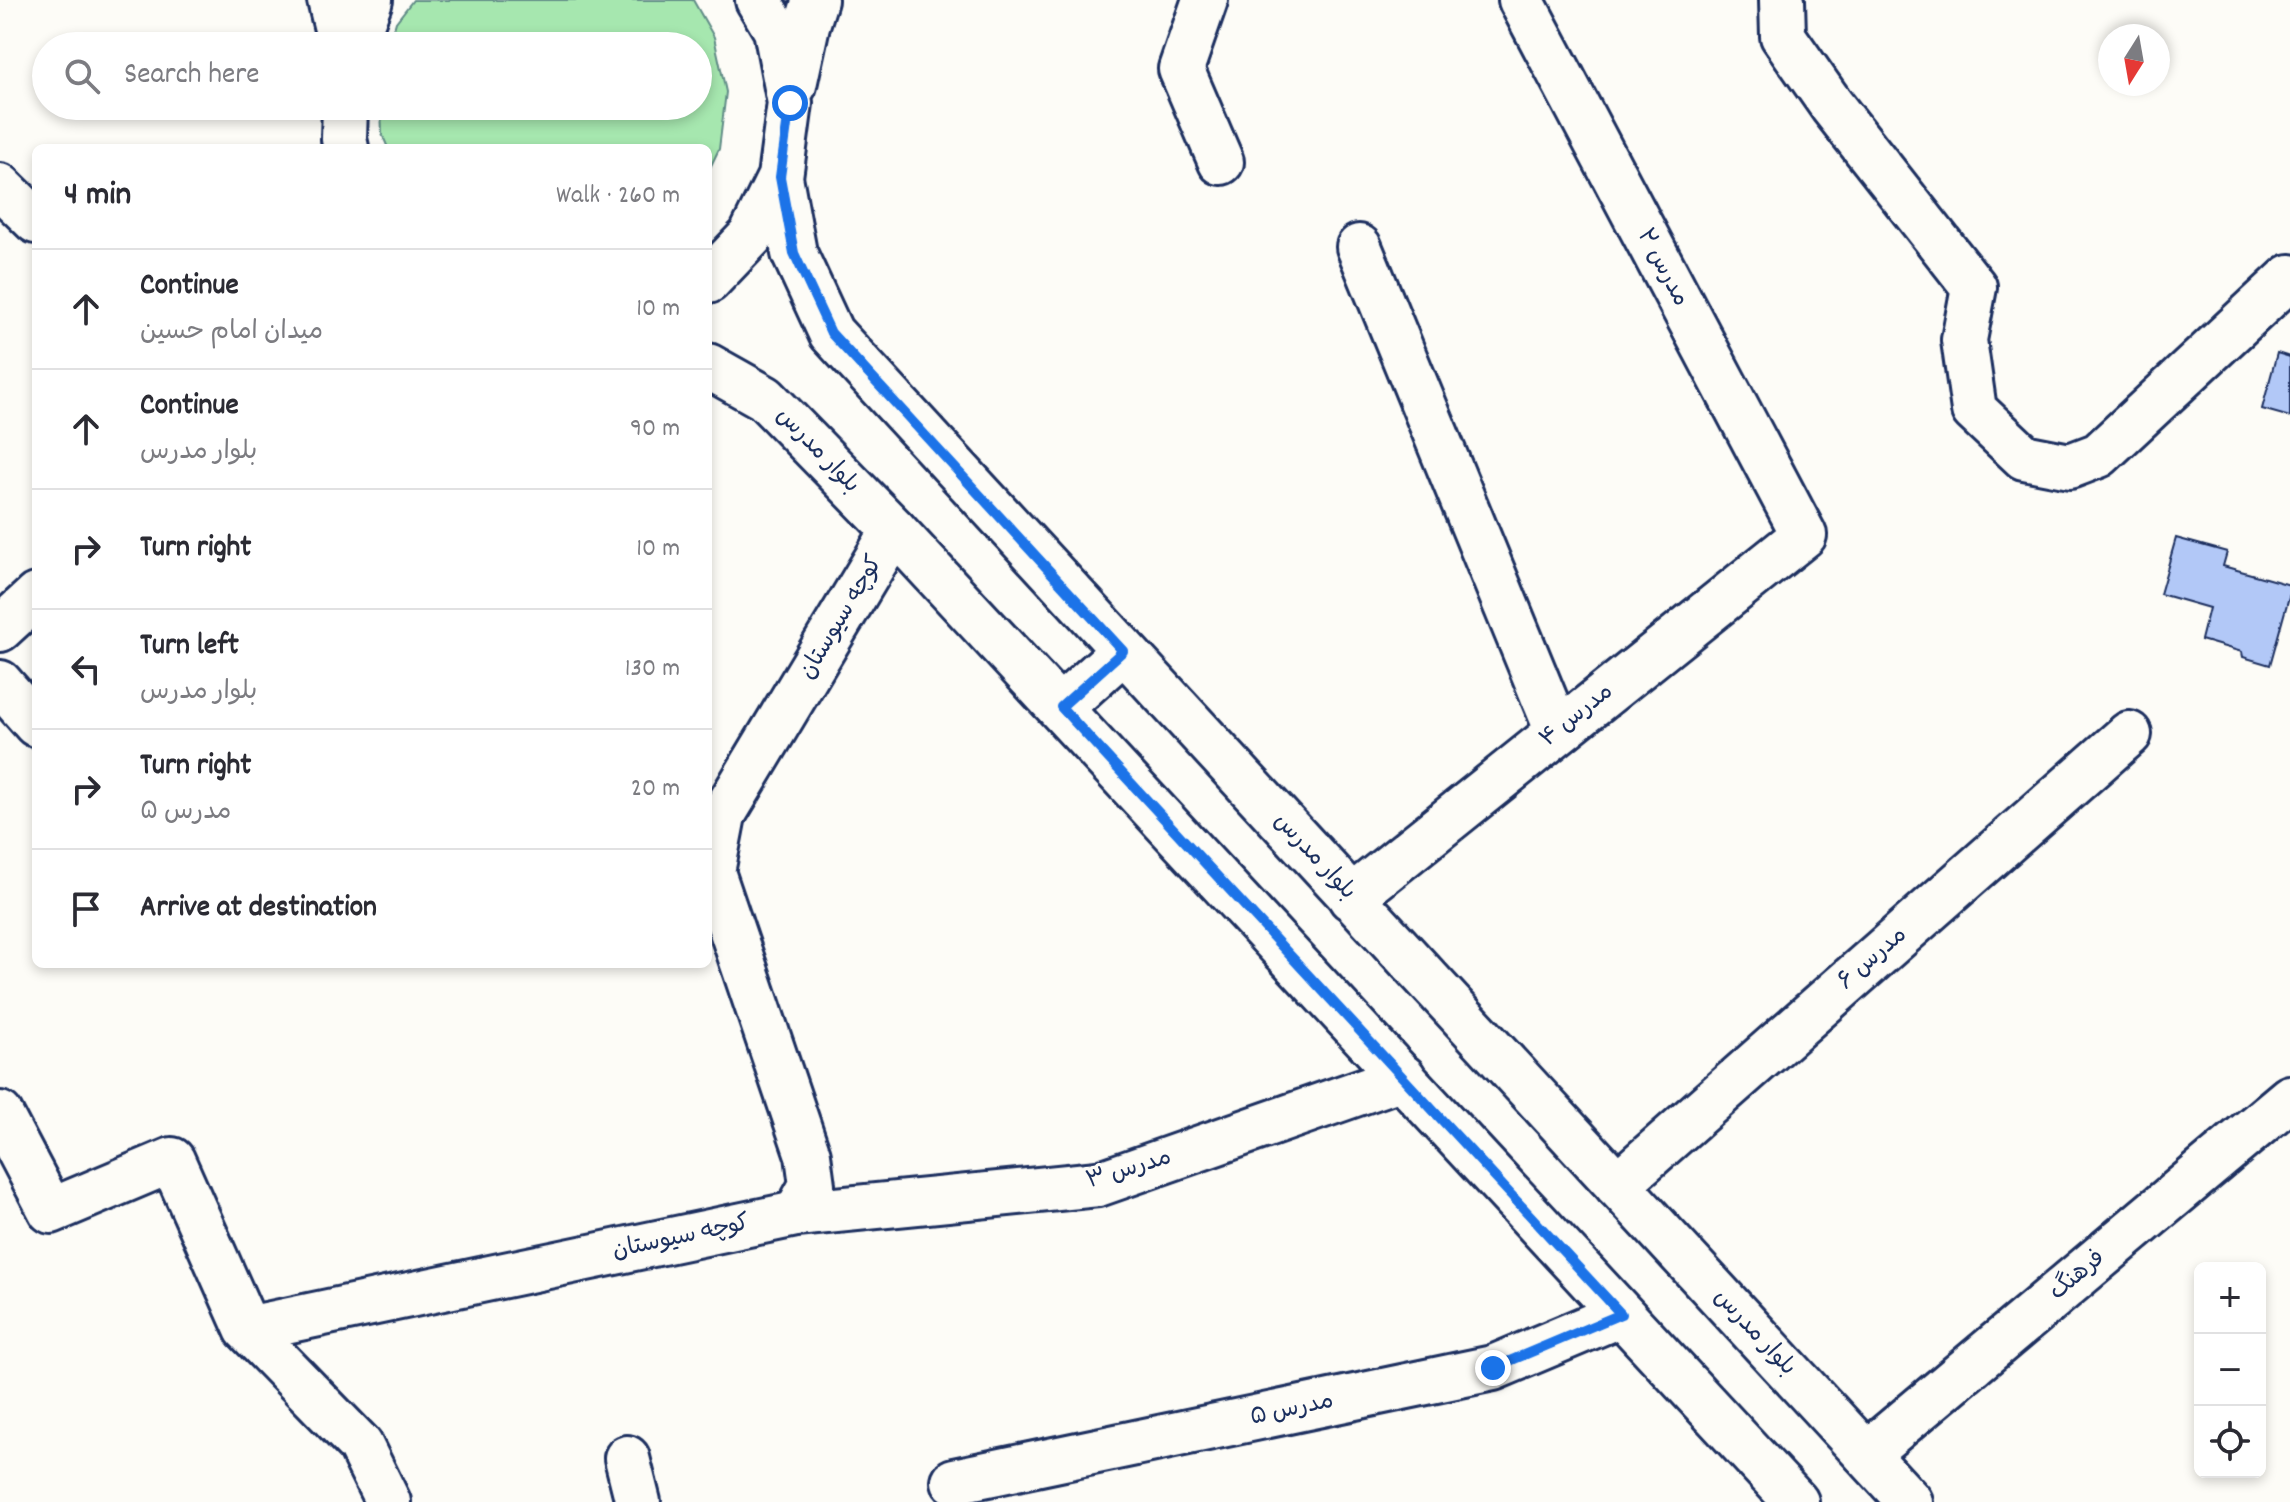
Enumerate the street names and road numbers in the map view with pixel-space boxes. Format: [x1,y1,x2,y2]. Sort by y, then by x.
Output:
street label: مدرس ۲ [1627,223,1697,313]
street label: بلوار مدرس [767,400,867,502]
street label: کوچه سیوستان [792,550,892,686]
street label: مدرس ۴ [1533,676,1621,756]
street label: بلوار مدرس [1265,806,1363,908]
street label: مدرس ۶ [1831,919,1915,999]
street label: مدرس ۳ [1082,1141,1176,1199]
street label: کوچه سیوستان [609,1207,753,1269]
street label: فرهنگ [2043,1242,2113,1310]
street label: بلوار مدرس [1705,1282,1803,1384]
street label: مدرس ۵ [1247,1385,1337,1435]

